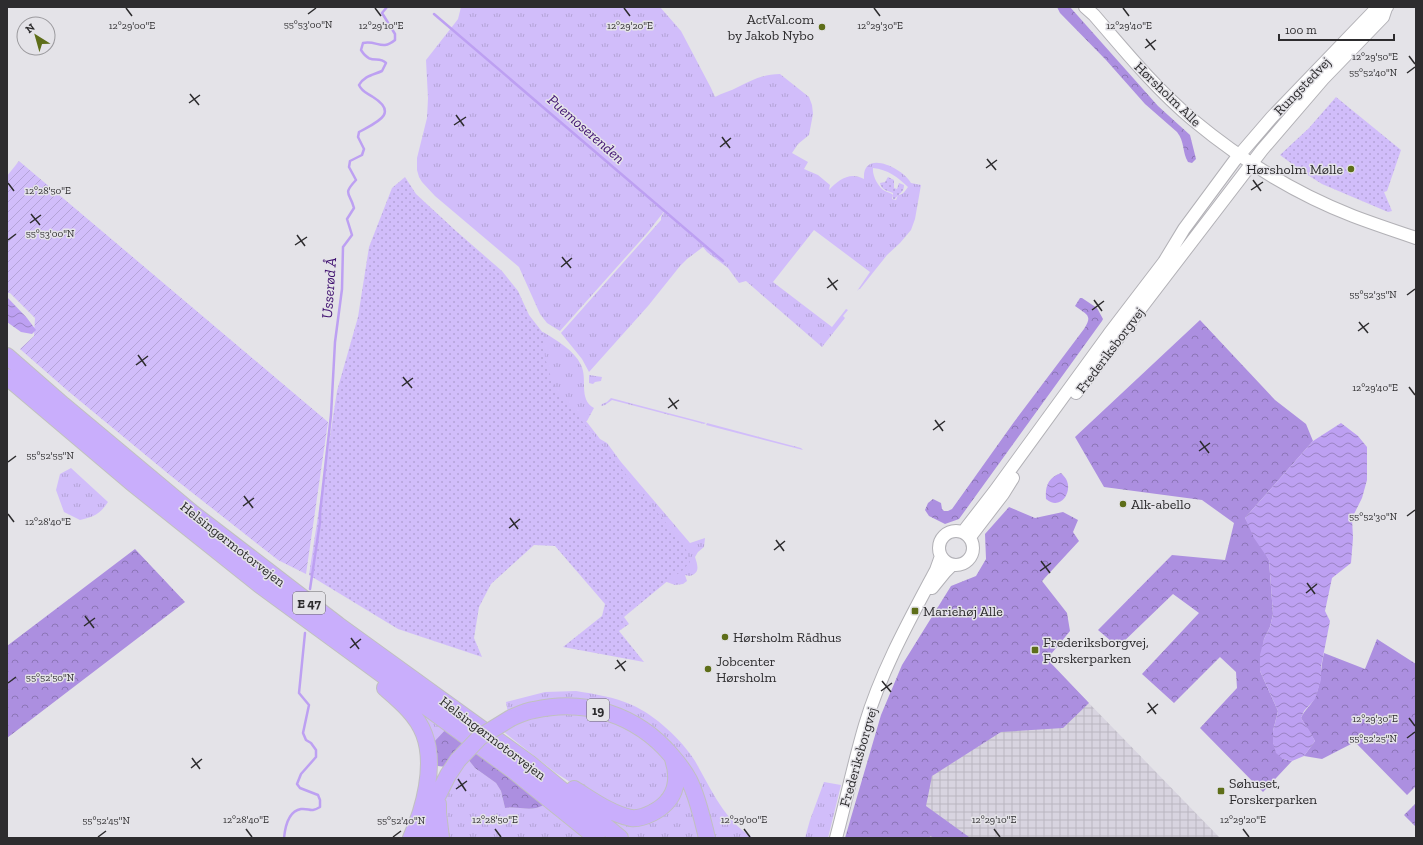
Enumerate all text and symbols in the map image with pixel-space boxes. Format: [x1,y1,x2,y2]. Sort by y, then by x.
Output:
place label: ActVal.com by Jakob Nybo [727,11,814,44]
north arrow [16,16,56,56]
scale bar [1279,16,1394,42]
text: 55°53'00"N [284,19,333,31]
text: N [23,20,38,36]
text: 12°29'00"E [109,20,155,32]
text: 12°29'10"E [359,20,403,32]
text: 12°29'20"E [607,20,653,32]
text: 12°29'30"E [857,20,903,32]
text: 12°29'40"E [1106,20,1152,32]
marker: ActVal.com by Jakob Nybo [817,22,827,32]
text: 100 m [1285,23,1317,37]
text: 12°29'50"E [1352,51,1398,63]
street label: Rungstedvej [1270,54,1334,119]
street label: Hørsholm Alle [1131,58,1205,131]
text: 55°52'40"N [1349,67,1398,79]
water label: Puemoserenden [544,91,628,167]
place label: Hørsholm Mølle [1246,161,1343,178]
marker: Hørsholm Mølle [1346,164,1356,174]
text: 12°28'50"E [25,185,71,197]
text: 55°53'00"N [26,228,75,240]
water label: Usserød Å [318,256,340,319]
text: 55°52'35"N [1349,289,1397,301]
street label: Frederiksborgvej [1073,304,1148,397]
text: 12°29'40"E [1352,382,1398,394]
text: 55°52'55"N [26,450,74,462]
place label: Alk-abello [1131,496,1191,513]
street label: Helsingørmotorvejen [177,498,289,591]
marker: Alk-abello [1118,499,1128,509]
text: 55°52'30"N [1349,511,1398,523]
text: 12°28'40"E [25,516,71,528]
road number: E 47 [293,592,325,614]
place label: Mariehøj Alle [923,603,1003,620]
marker: Mariehøj Alle [910,606,920,616]
place label: Hørsholm Rådhus [733,629,841,646]
marker: Hørsholm Rådhus [720,632,730,642]
place label: Frederiksborgvej, Forskerparken [1043,634,1149,667]
marker: Frederiksborgvej, Forskerparken [1030,645,1040,655]
place label: Jobcenter Hørsholm [716,653,776,686]
marker: Jobcenter Hørsholm [703,664,713,674]
text: 55°52'50"N [26,672,75,684]
street label: Helsingørmotorvejen [436,693,549,784]
road number: 19 [587,699,609,721]
street label: Frederiksborgvej [836,705,881,809]
text: 12°29'30"E [1352,713,1398,725]
text: 55°52'25"N [1349,733,1397,745]
place label: Søhuset, Forskerparken [1229,775,1317,808]
marker: Søhuset, Forskerparken [1216,786,1226,796]
text: 12°28'40"E [223,814,269,826]
text: 12°28'50"E [472,814,518,826]
text: 12°29'00"E [721,814,767,826]
text: 12°29'10"E [972,814,1016,826]
text: 12°29'20"E [1220,814,1266,826]
text: 55°52'45"N [82,815,130,827]
text: 55°52'40"N [377,815,426,827]

